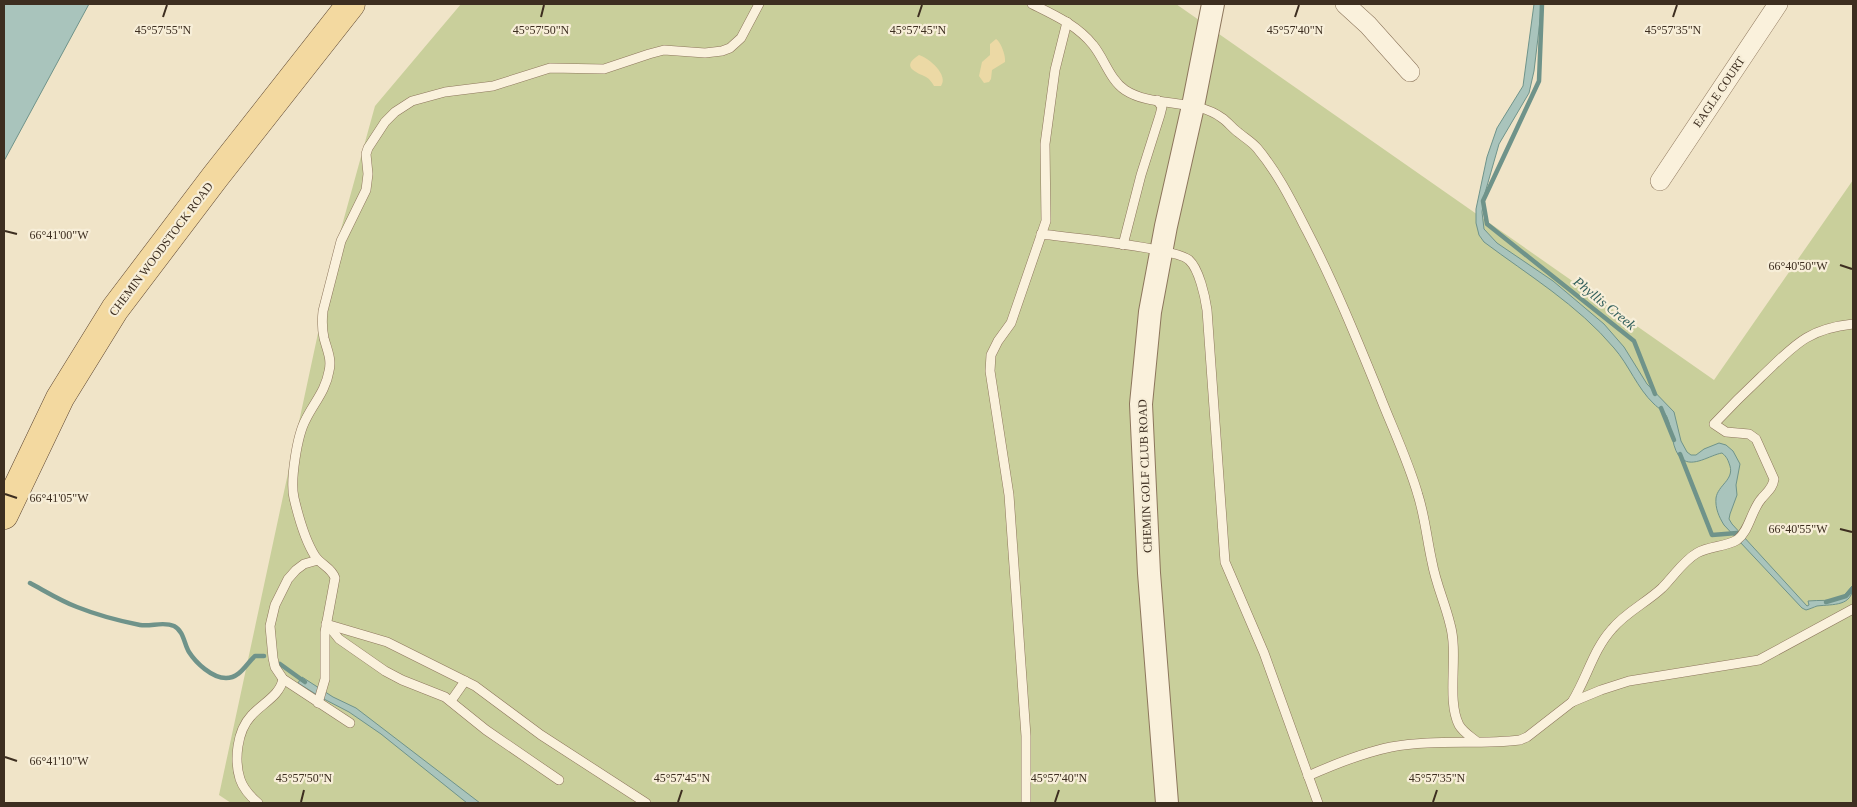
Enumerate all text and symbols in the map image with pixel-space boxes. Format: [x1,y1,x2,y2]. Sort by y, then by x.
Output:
text: 45°57'55"N [135,23,192,37]
text: 45°57'50"N [513,23,570,37]
text: 45°57'45"N [890,23,947,37]
text: 45°57'40"N [1267,23,1324,37]
text: 45°57'35"N [1645,23,1702,37]
street label: EAGLE COURT [1690,53,1748,130]
street label: CHEMIN WOODSTOCK ROAD [106,179,216,319]
text: 66°41'00"W [29,228,89,242]
text: 66°40'50"W [1768,259,1828,273]
water label: Phyllis Creek [1570,273,1639,333]
street label: CHEMIN GOLF CLUB ROAD [1135,399,1155,553]
text: 66°41'05"W [29,491,89,505]
text: 66°40'55"W [1768,522,1828,536]
text: 66°41'10"W [29,754,89,768]
text: 45°57'50"N [276,771,333,785]
text: 45°57'45"N [654,771,711,785]
text: 45°57'40"N [1031,771,1088,785]
text: 45°57'35"N [1409,771,1466,785]

